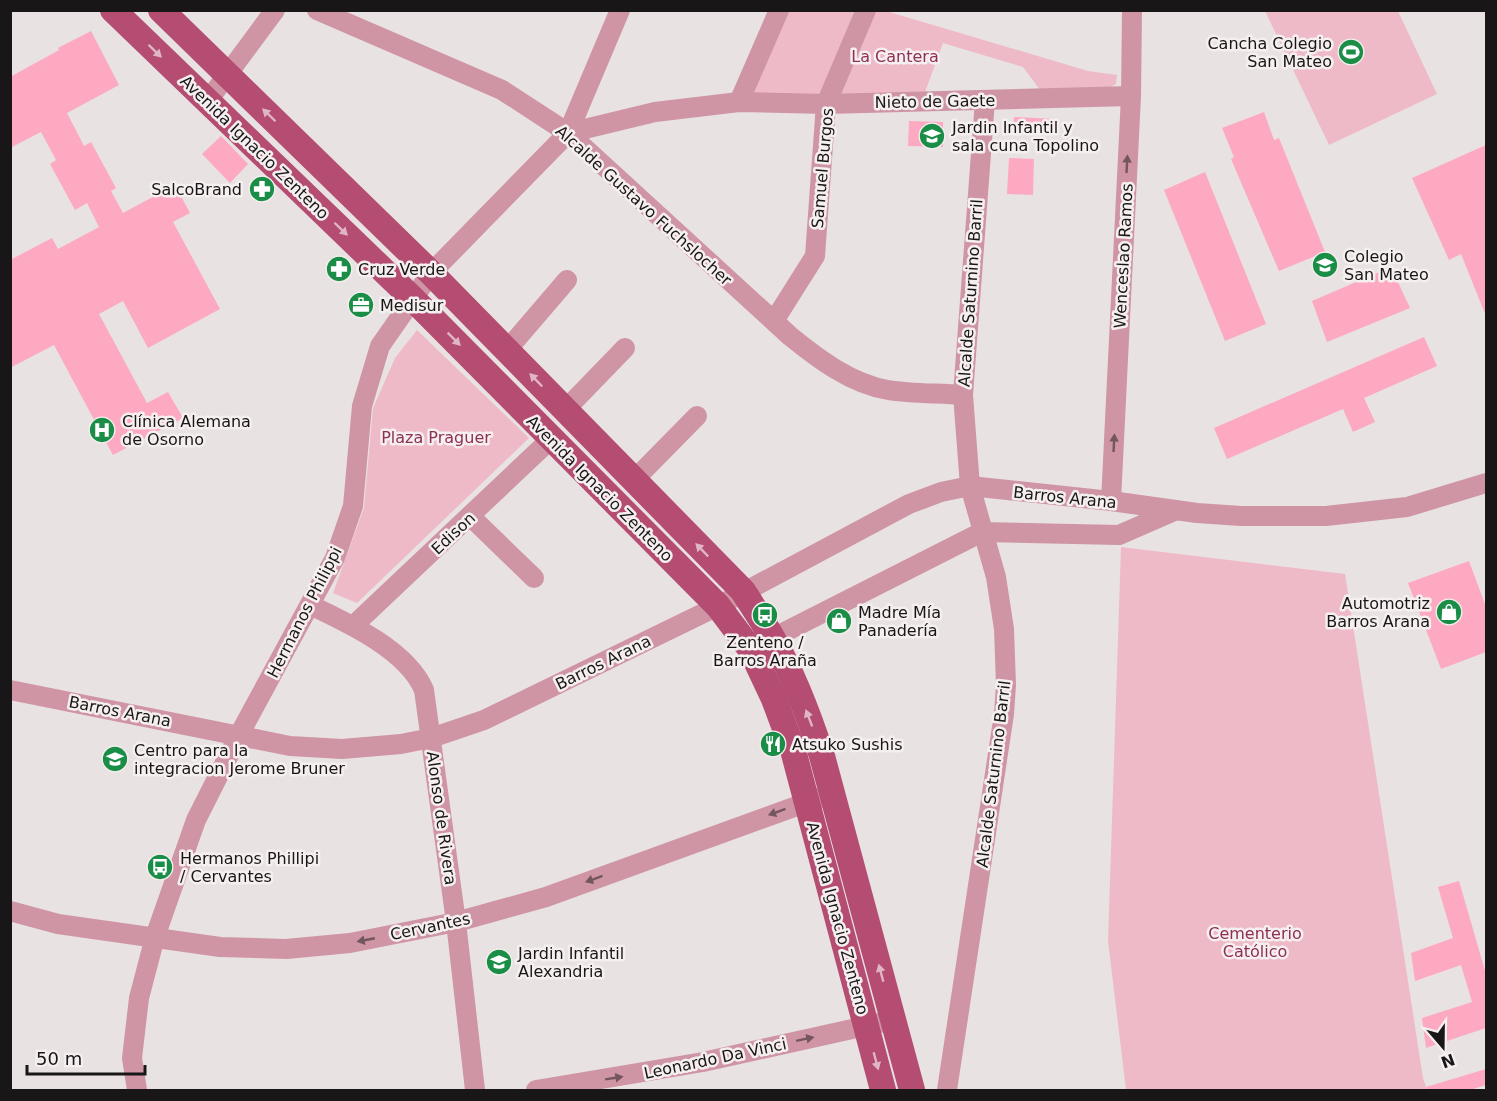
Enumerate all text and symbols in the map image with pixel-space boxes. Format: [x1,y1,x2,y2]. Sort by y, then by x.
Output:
place label: Cancha Colegio San Mateo [1207,34,1332,71]
sports icon: Cancha Colegio San Mateo [1336,37,1366,67]
one-way arrow [147,44,161,58]
park label: La Cantera [851,47,939,66]
street label: Avenida Ignacio Zenteno [177,71,333,223]
street label: Nieto de Gaete [875,91,995,112]
street label: Samuel Burgos [808,107,837,229]
one-way arrow [261,108,276,122]
place label: Jardin Infantil y sala cuna Topolino [951,118,1099,155]
street label: Alcalde Gustavo Fuchslocher [552,121,736,290]
school or university icon: Jardin Infantil y sala cuna Topolino [917,121,947,151]
one-way arrow [1123,155,1132,174]
pharmacy icon: SalcoBrand [247,174,277,204]
place label: SalcoBrand [151,180,242,199]
street label: Wenceslao Ramos [1110,183,1137,329]
street label: Alcalde Saturnino Barril [954,198,987,388]
one-way arrow [334,222,348,236]
place label: Colegio San Mateo [1344,247,1429,284]
school or university icon: Colegio San Mateo [1310,250,1340,280]
pharmacy icon: Cruz Verde [324,254,354,284]
place label: Cruz Verde [358,260,445,279]
office icon: Medisur [346,290,376,320]
place label: Medisur [380,296,444,315]
one-way arrow [446,332,460,346]
one-way arrow [530,374,544,388]
street label: Avenida Ignacio Zenteno [523,411,677,565]
place label: Clínica Alemana de Osorno [122,412,251,449]
hospital icon: Clínica Alemana de Osorno [87,415,117,445]
park label: Plaza Praguer [381,428,491,447]
one-way arrow [1109,434,1118,453]
street label: Barros Arana [1012,483,1118,512]
street label: Edison [427,508,479,558]
one-way arrow [695,542,709,557]
street label: Hermanos Philippi [263,543,346,681]
place label: Automotriz Barros Arana [1326,594,1430,631]
shop icon: Automotriz Barros Arana [1434,597,1464,627]
bus stop icon: Zenteno / Barros Araña [750,600,780,630]
place label: Madre Mía Panadería [858,603,941,640]
shop icon: Madre Mía Panadería [824,606,854,636]
street label: Barros Arana [552,631,654,694]
place label: Zenteno / Barros Araña [713,633,817,670]
street label: Alcalde Saturnino Barril [973,679,1014,869]
street label: Barros Arana [67,692,173,731]
one-way arrow [804,709,813,727]
restaurant icon: Atsuko Sushis [758,729,788,759]
place label: Atsuko Sushis [792,735,903,754]
place label: Centro para la integracion Jerome Bruner [134,741,345,778]
school or university icon: Centro para la integracion Jerome Bruner [100,744,130,774]
street label: Alonso de Rivera [423,750,460,886]
one-way arrow [768,808,786,818]
street label: Avenida Ignacio Zenteno [803,820,872,1017]
place label: Hermanos Phillipi / Cervantes [180,849,319,886]
bus stop icon: Hermanos Phillipi / Cervantes [145,852,175,882]
one-way arrow [585,875,603,884]
street label: Cervantes [388,909,472,944]
park label: Cementerio Católico [1208,924,1302,961]
one-way arrow [356,936,375,945]
place label: Jardin Infantil Alexandria [517,944,624,981]
school or university icon: Jardin Infantil Alexandria [484,947,514,977]
one-way arrow [875,964,885,982]
north arrow [1413,1017,1473,1077]
street label: Leonardo Da Vinci [642,1034,788,1083]
one-way arrow [796,1034,815,1044]
scale bar [27,1038,146,1076]
text: 50 m [36,1048,82,1069]
text: N [1438,1049,1458,1072]
one-way arrow [871,1052,881,1070]
one-way arrow [605,1073,624,1082]

